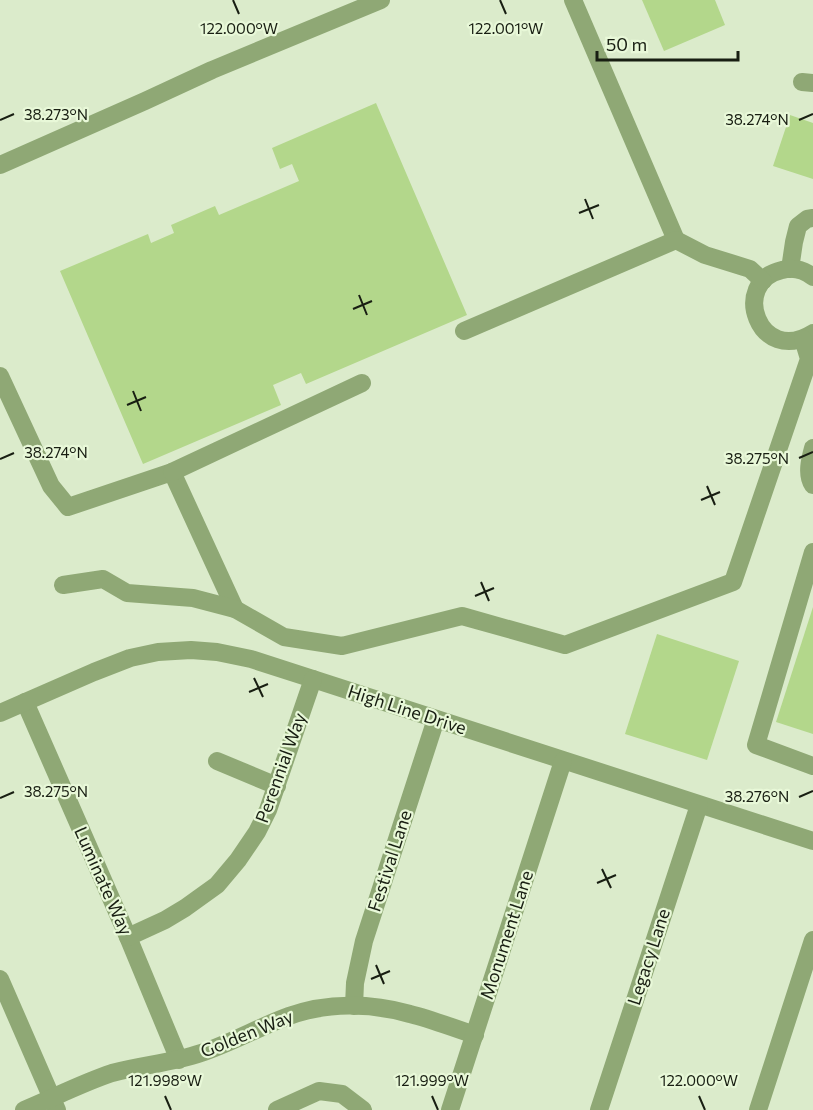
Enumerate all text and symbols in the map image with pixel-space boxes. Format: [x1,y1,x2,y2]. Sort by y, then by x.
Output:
text: 122.000°W [200,19,278,37]
text: 122.001°W [469,19,543,37]
scale bar [597,24,738,62]
text: 50 m [606,33,647,55]
text: 38.273°N [24,105,88,123]
text: 38.274°N [725,110,789,128]
text: 38.274°N [24,443,88,461]
text: 38.275°N [725,449,789,467]
street label: High Line Drive [345,680,469,739]
street label: Perennial Way [250,710,310,826]
text: 38.275°N [24,782,88,800]
text: 38.276°N [725,787,789,805]
street label: Festival Lane [362,807,416,914]
street label: Luminate Way [70,823,138,938]
street label: Monument Lane [475,867,537,1002]
street label: Legacy Lane [622,906,674,1008]
street label: Golden Way [197,1004,296,1062]
text: 121.998°W [128,1071,202,1089]
text: 121.999°W [395,1071,469,1089]
text: 122.000°W [660,1071,738,1089]

